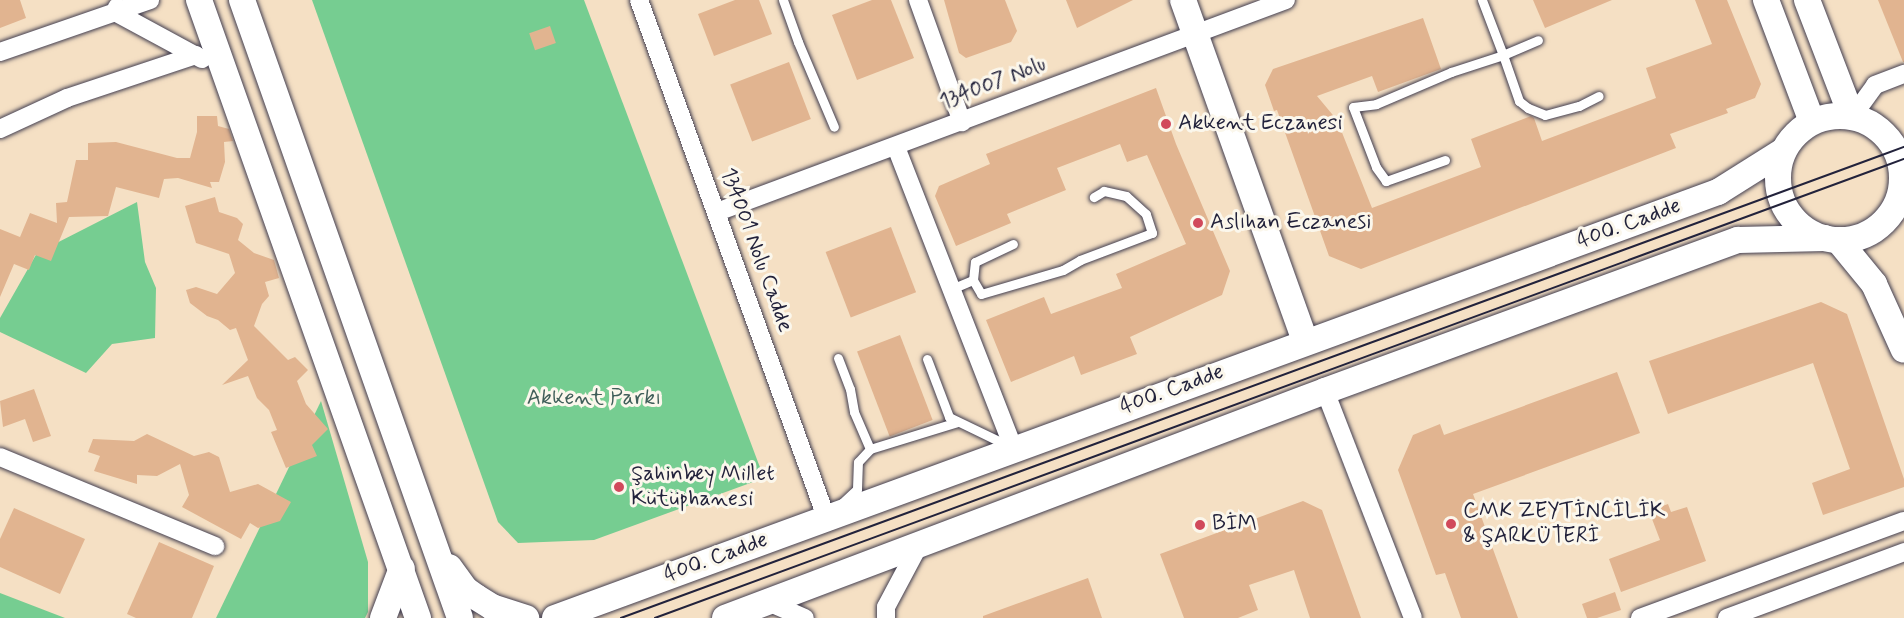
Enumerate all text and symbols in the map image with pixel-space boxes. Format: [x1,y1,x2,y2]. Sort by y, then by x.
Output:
street label: 134007 Nolu [936,52,1050,116]
place label: Akkent Eczanesi [1178,111,1349,137]
marker: Akkent Eczanesi [1159,117,1173,131]
street label: 134001 Nolu Cadde [714,164,798,336]
street label: 400. Cadde [1573,193,1685,255]
place label: Aslıhan Eczanesi [1210,210,1373,236]
marker: Aslıhan Eczanesi [1191,216,1205,230]
street label: 400. Cadde [1116,359,1228,421]
park label: Akkent Parkı [527,386,661,412]
place label: Şahinbey Millet Kütüphanesi [631,461,778,512]
marker: Şahinbey Millet Kütüphanesi [612,480,626,494]
place label: CMK ZEYTİNCİLİK & ŞARKÜTERİ [1463,498,1665,550]
place label: BİM [1212,512,1257,538]
marker: CMK ZEYTİNCİLİK & ŞARKÜTERİ [1444,517,1458,531]
marker: BİM [1193,518,1207,532]
street label: 400. Cadde [660,527,772,589]

